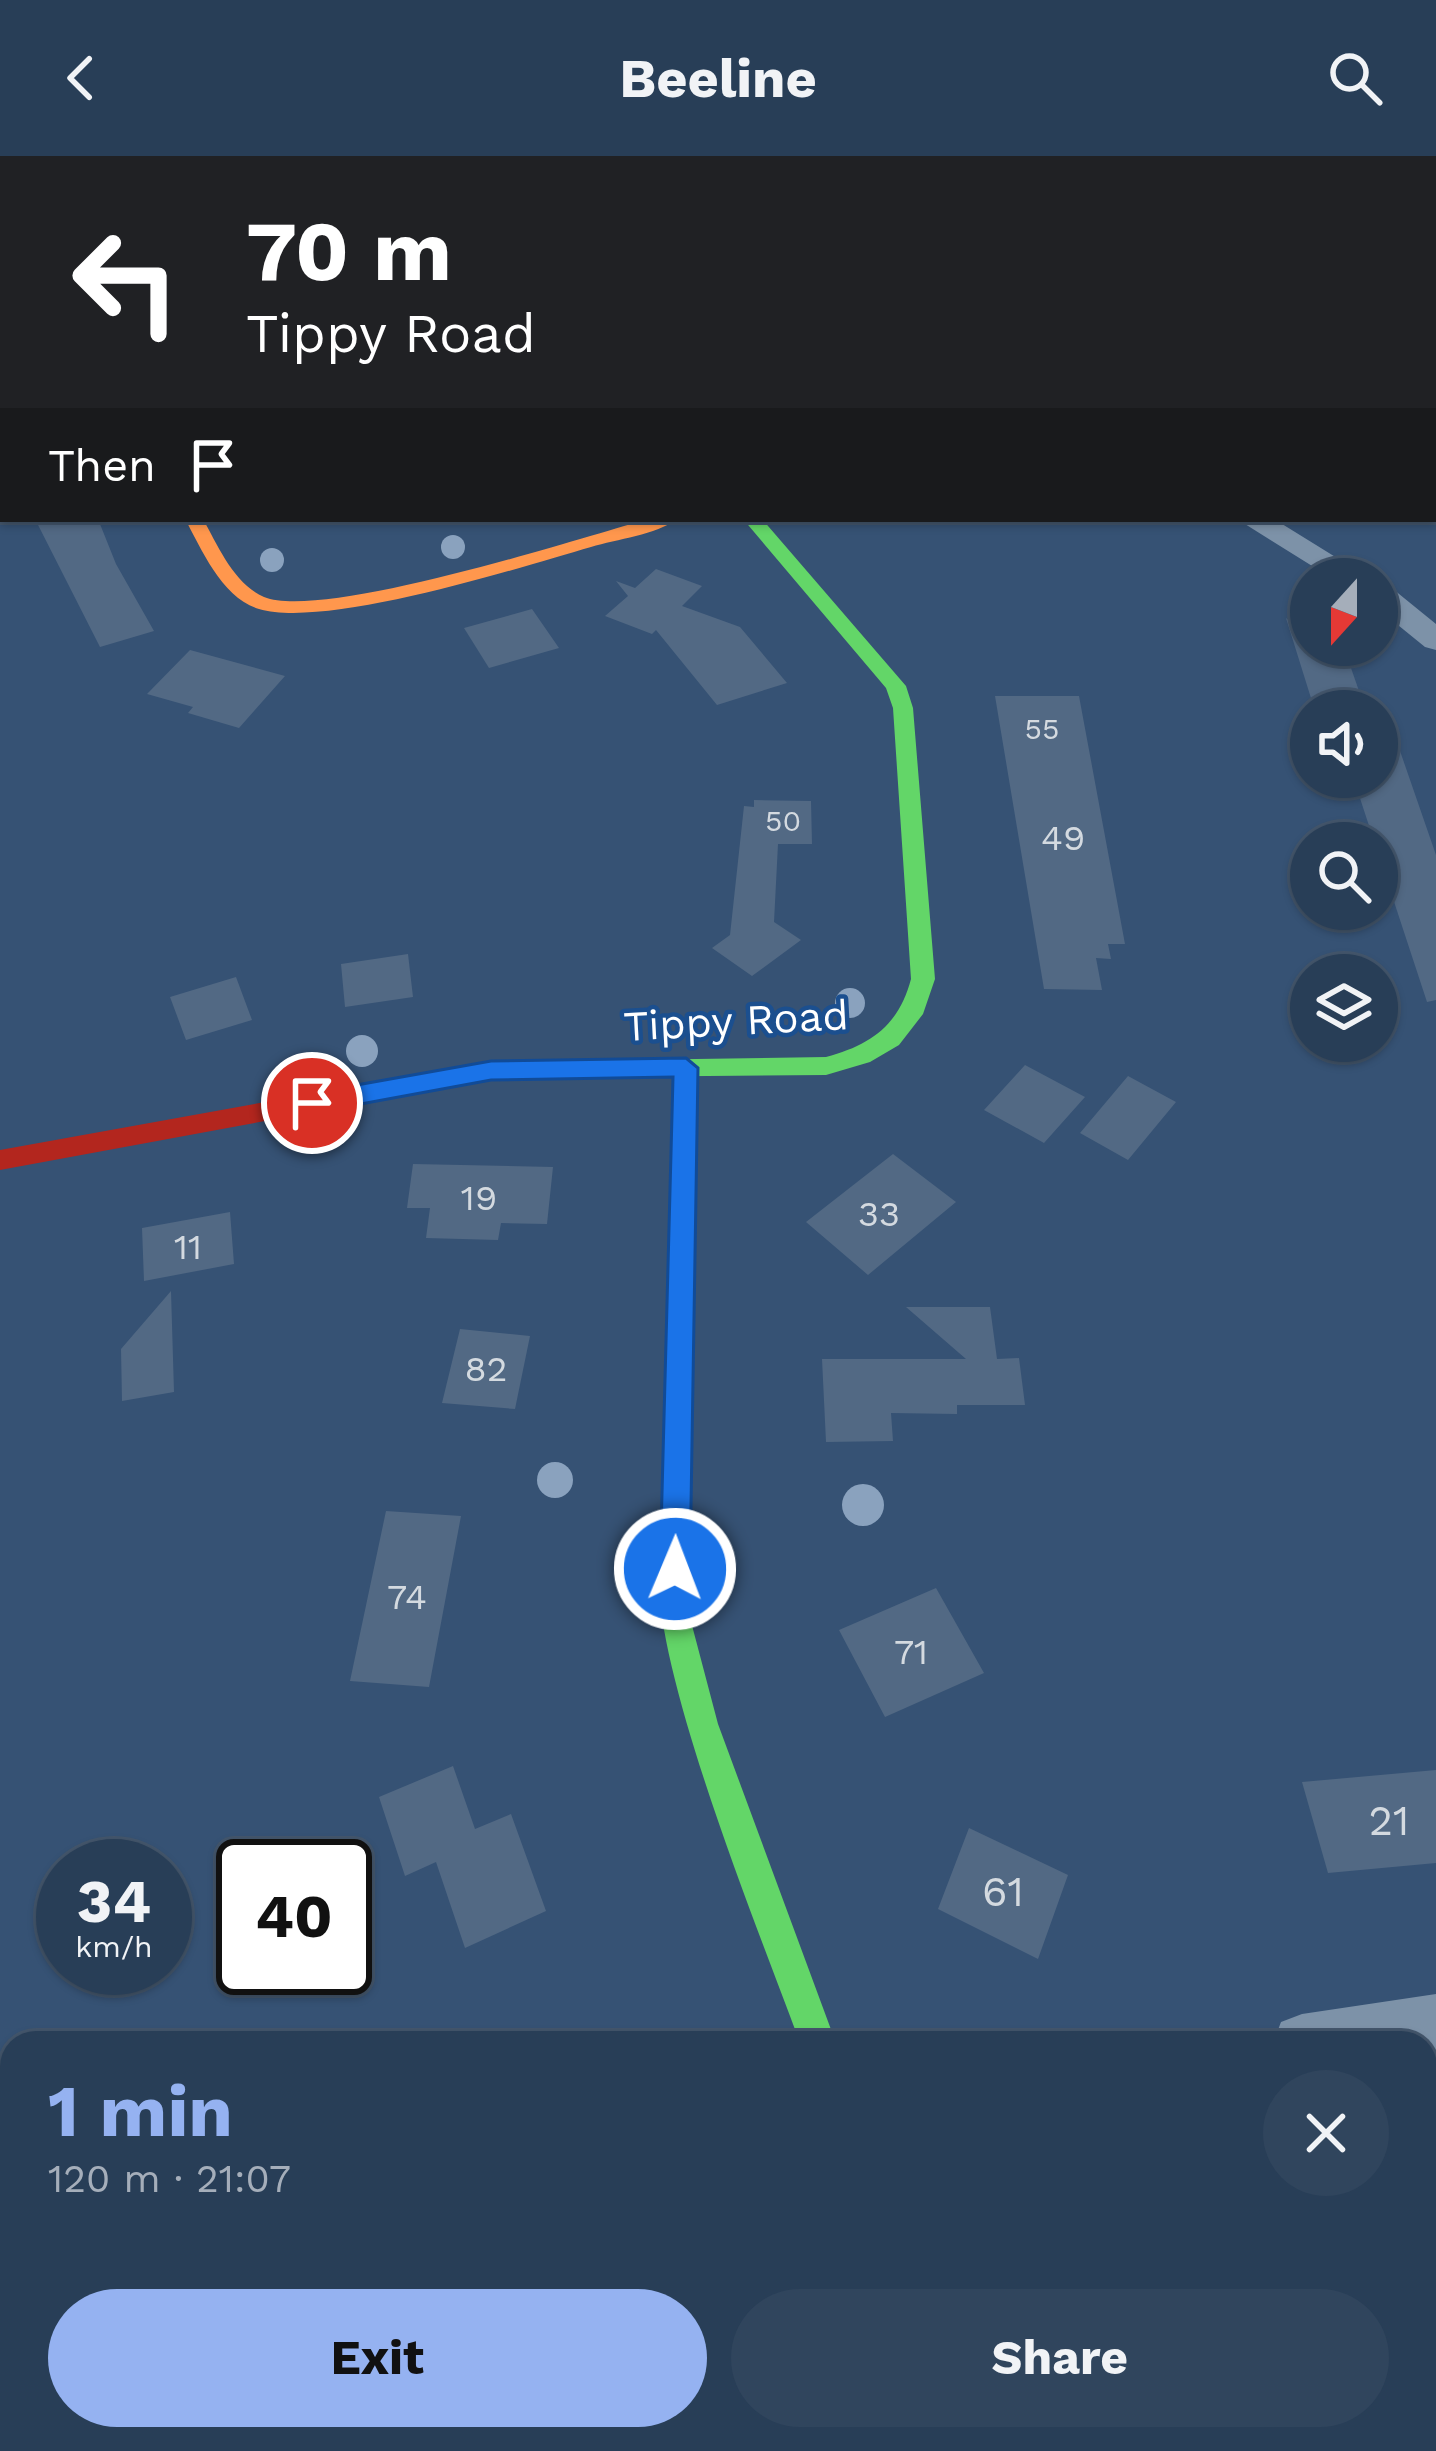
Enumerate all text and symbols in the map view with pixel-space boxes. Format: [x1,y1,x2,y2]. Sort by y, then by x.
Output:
icon: back [48,45,114,111]
icon: search [1322,45,1388,111]
text: Beeline [619,47,817,110]
text: 70 m [246,202,452,300]
icon: left [48,204,204,360]
text: Tippy Road [246,302,536,365]
icon: arrive [180,432,246,498]
text: Then [48,439,156,492]
north arrow [1290,558,1398,666]
map controls [1290,558,1398,1062]
button: sound [1290,690,1398,798]
house number: 55 [1025,711,1059,746]
house number: 50 [765,803,801,838]
house number: 49 [1041,817,1085,859]
button: search [1290,822,1398,930]
button: layers [1290,954,1398,1062]
street label: Tippy Road [622,990,850,1051]
pin [261,1052,363,1154]
icon: arrive [279,1070,345,1136]
house number: 19 [461,1177,497,1219]
house number: 33 [858,1193,900,1235]
house number: 11 [174,1226,202,1268]
house number: 82 [464,1348,508,1390]
position arrow [612,1506,738,1632]
house number: 74 [387,1576,427,1618]
house number: 71 [894,1631,928,1673]
house number: 21 [1369,1796,1409,1845]
speed limit sign: 40 [216,1839,372,1995]
text: 34 [77,1866,151,1937]
house number: 61 [982,1867,1024,1916]
text: km/h [75,1929,153,1964]
text: 1 min [48,2069,233,2153]
button: close [1263,2070,1389,2196]
text: 120 m · 21:07 [48,2156,291,2201]
button: Exit [48,2289,707,2427]
button: Share [731,2289,1389,2427]

